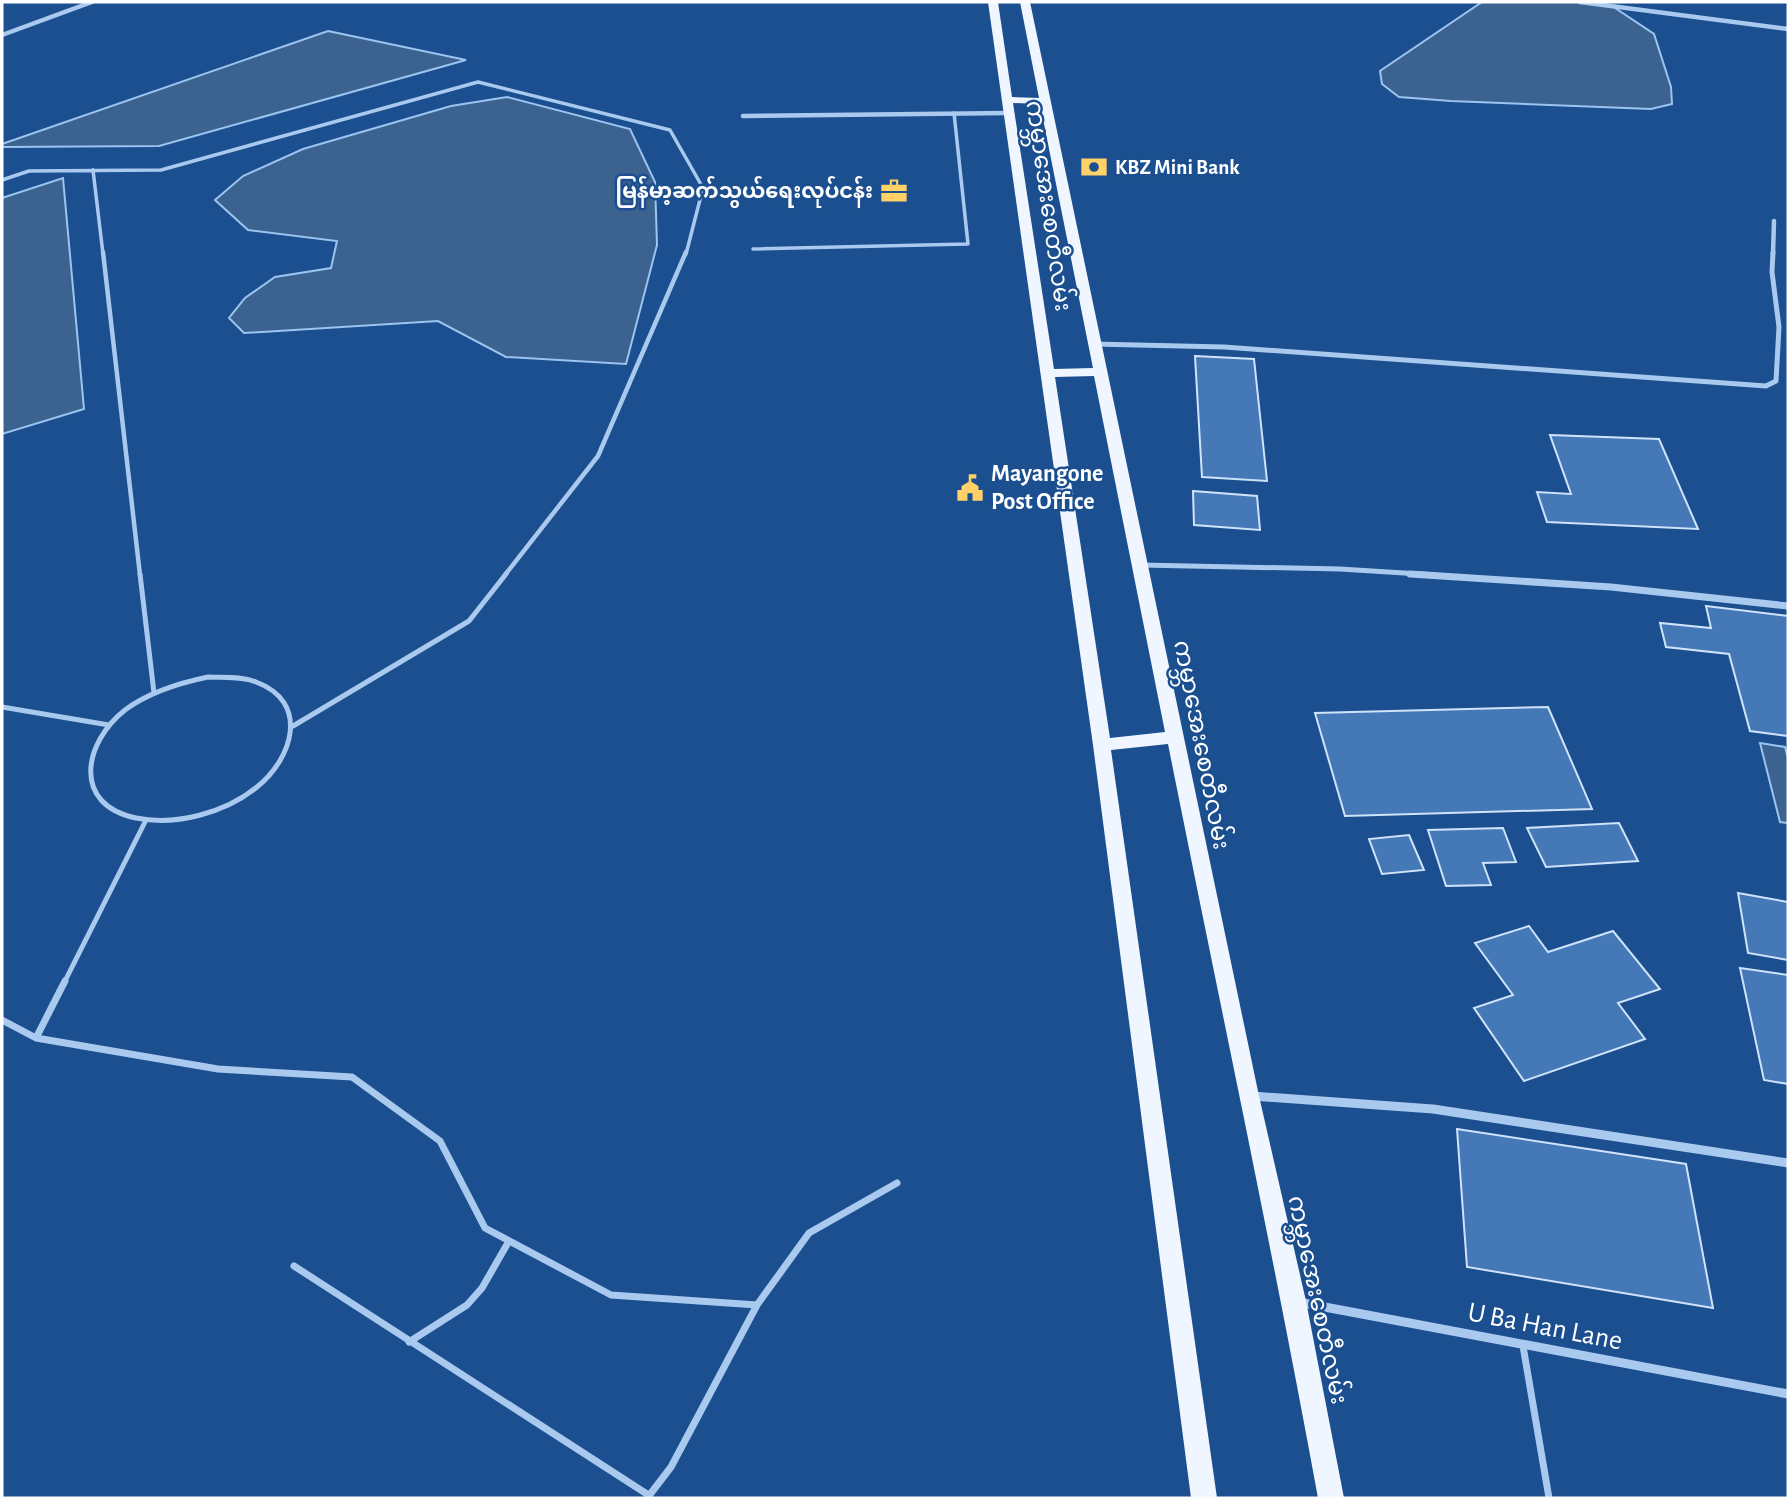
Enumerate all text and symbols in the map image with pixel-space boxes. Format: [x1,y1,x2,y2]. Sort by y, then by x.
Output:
street label: ကမ္ဘာအေးစေတီလမ်း [1015,98,1080,314]
bank icon: KBZ Mini Bank [1079,152,1109,182]
place label: KBZ Mini Bank [1115,157,1240,178]
place label: မြန်မာ့ဆက်သွယ်ရေးလုပ်ငန်း [615,175,873,208]
office icon: မြန်မာ့ဆက်သွယ်ရေးလုပ်ငန်း [879,176,909,206]
place label: Mayangone Post Office [991,462,1103,514]
public building icon: Mayangone Post Office [955,473,985,503]
street label: ကမ္ဘာအေးစေတီလမ်း [1163,637,1238,853]
street label: ကမ္ဘာအေးစေတီလမ်း [1277,1193,1356,1408]
street label: U Ba Han Lane [1465,1298,1625,1356]

